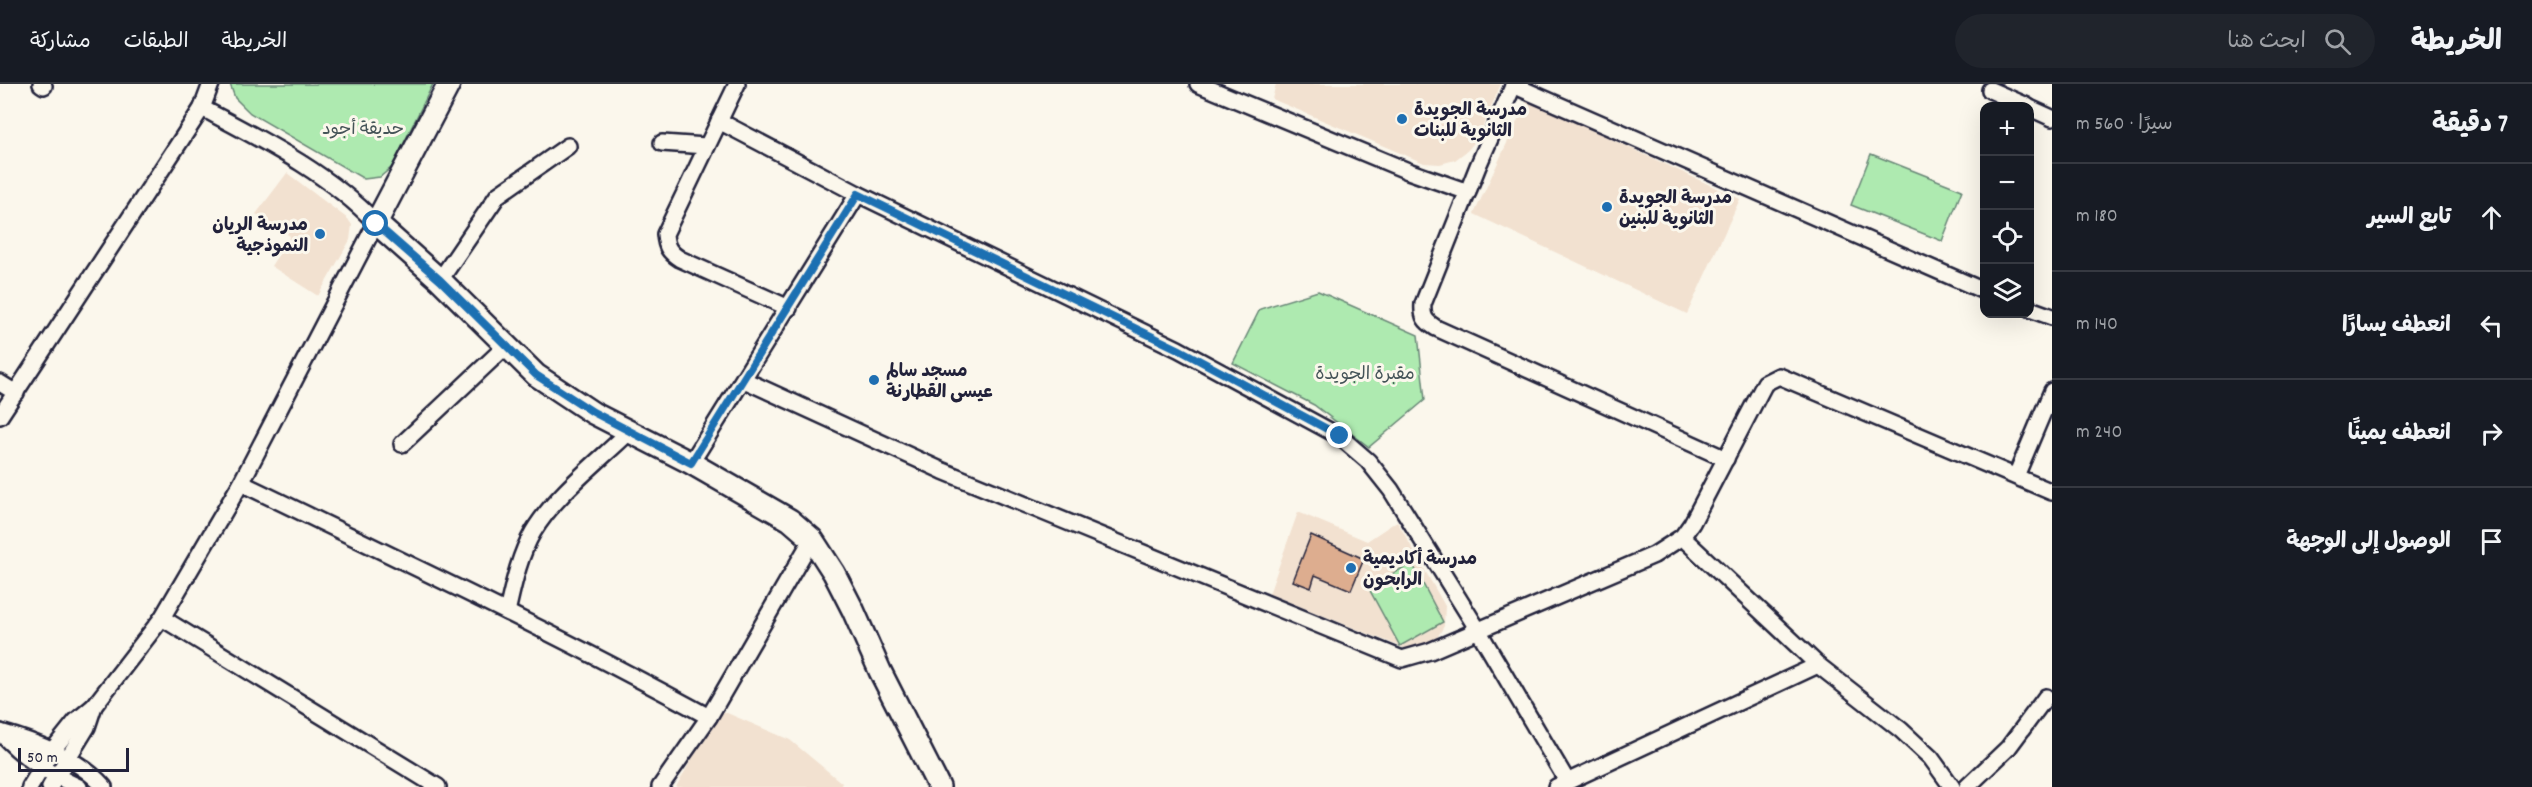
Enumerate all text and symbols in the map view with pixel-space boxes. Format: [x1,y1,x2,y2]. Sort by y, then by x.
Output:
search box [1955,14,2375,68]
text: الخريطة [2411,24,2502,64]
icon: search [2321,25,2354,58]
text: ابحث هنا [2227,27,2306,58]
text: مشاركة [30,28,91,58]
text: الطبقات [124,28,189,58]
text: الخريطة [222,28,287,58]
place label: مدرسة الجويدة الثانوية للبنات [1414,99,1527,145]
map controls [1980,102,2034,318]
button: + [1980,102,2034,156]
text: 7 دقيقة [2432,107,2508,144]
text: سيرًا · 560 m [2076,111,2173,139]
marker: مدرسة الجويدة الثانوية للبنات [1395,112,1409,126]
park label: حديقة أجود [322,118,404,143]
button: − [1980,156,2034,210]
place label: مدرسة الجويدة الثانوية للبنين [1619,187,1732,233]
marker: مدرسة الجويدة الثانوية للبنين [1600,200,1614,214]
icon: ahead [2475,201,2508,234]
text: 180 m [2076,203,2118,231]
text: تابع السير [2368,203,2451,234]
route start [362,210,388,236]
button: locate [1980,210,2034,264]
place label: مدرسة الريان النموذجية [212,214,308,260]
marker: مدرسة الريان النموذجية [313,227,327,241]
button: layers [1980,264,2034,318]
icon: left [2475,309,2508,342]
text: 140 m [2076,311,2118,339]
text: انعطف يسارًا [2342,311,2451,342]
place label: مسجد سالم عيسى القطارنة [886,360,993,406]
park label: مقبرة الجويدة [1315,363,1415,388]
marker: مسجد سالم عيسى القطارنة [867,373,881,387]
icon: right [2475,417,2508,450]
text: 240 m [2076,419,2122,447]
text: انعطف يمينًا [2348,419,2451,450]
route end [1326,422,1352,448]
icon: arrive [2475,525,2508,558]
text: الوصول إلى الوجهة [2286,527,2451,558]
place label: مدرسة أكاديمية الرابحون [1363,547,1477,594]
marker: مدرسة أكاديمية الرابحون [1344,561,1358,575]
scale bar [18,745,129,772]
text: 50 m [27,747,58,770]

